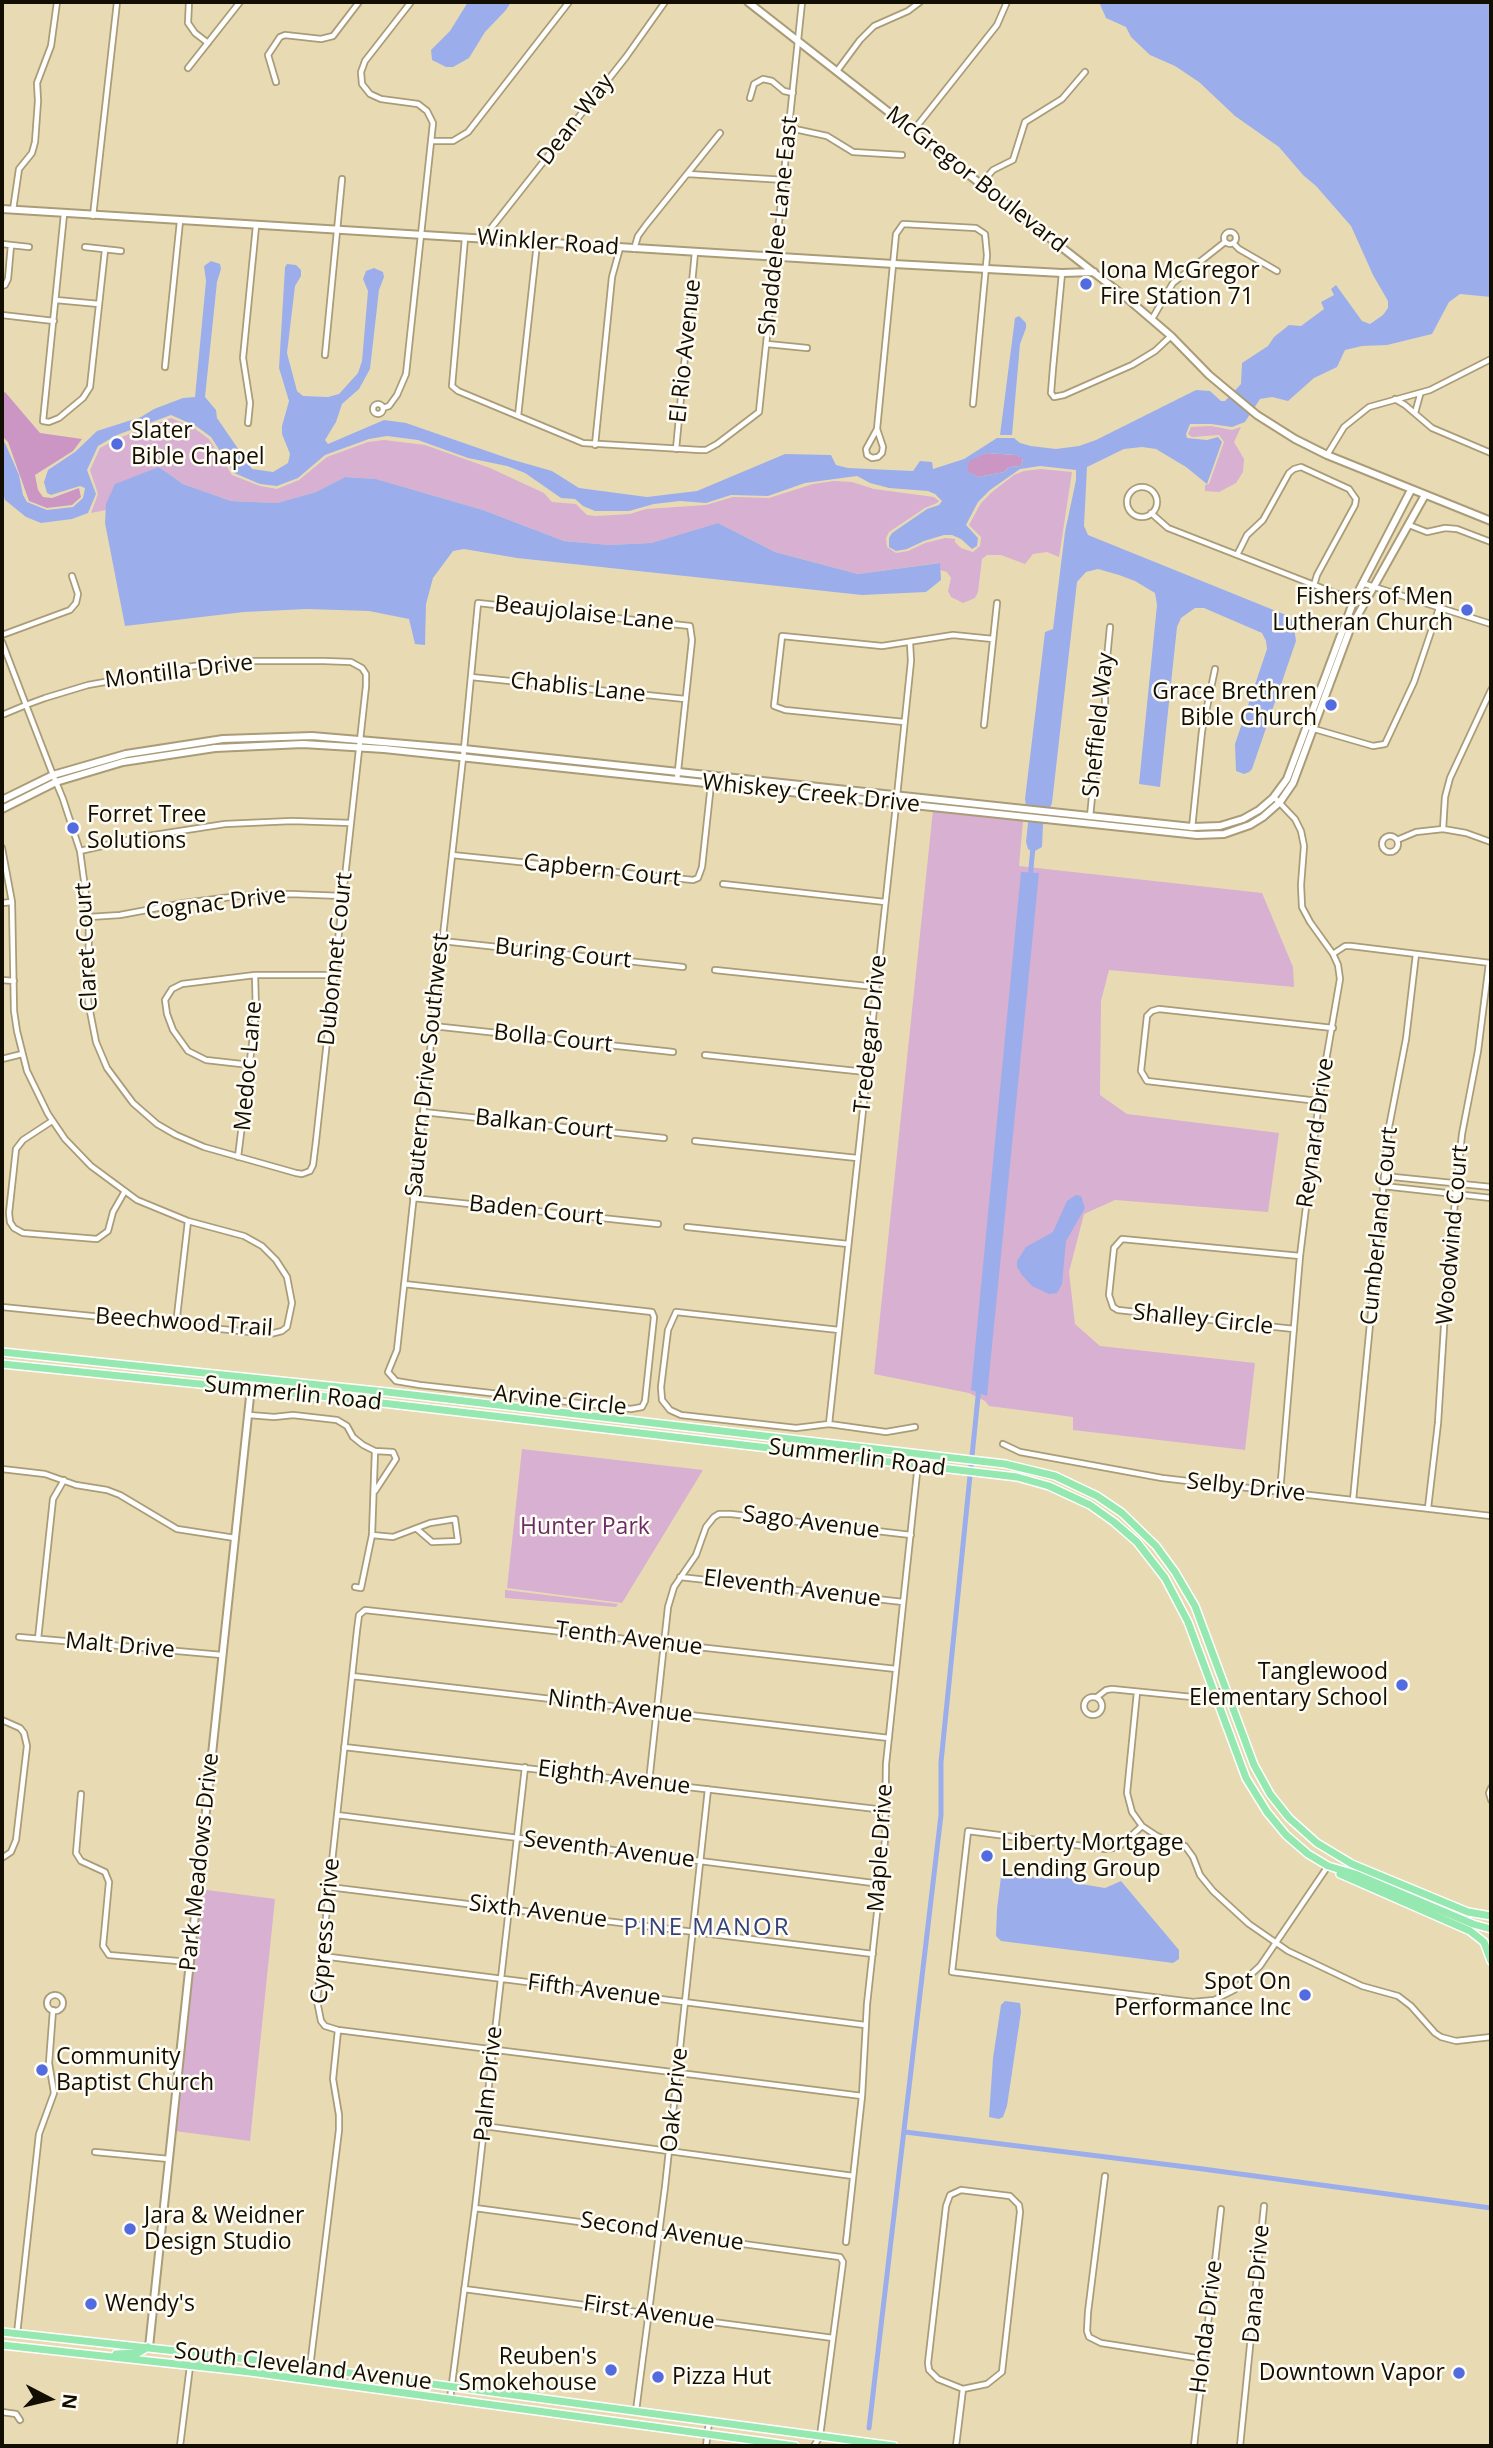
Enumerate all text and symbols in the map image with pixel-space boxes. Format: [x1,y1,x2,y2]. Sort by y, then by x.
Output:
street label: Dean Way [532,69,620,171]
street label: McGregor Boulevard [880,101,1072,259]
street label: Shaddelee Lane East [754,115,804,337]
street label: Winkler Road [476,224,620,262]
place label: Iona McGregor Fire Station 71 [1100,257,1260,311]
marker: Iona McGregor Fire Station 71 [1078,276,1094,292]
street label: El Rio Avenue [665,278,707,424]
place label: Slater Bible Chapel [131,417,265,471]
marker: Slater Bible Chapel [109,436,125,452]
place label: Fishers of Men Lutheran Church [1272,583,1453,637]
street label: Beaujolaise Lane [493,591,675,637]
marker: Fishers of Men Lutheran Church [1459,602,1475,618]
street label: Montilla Drive [103,649,255,695]
street label: Sheffield Way [1078,651,1120,799]
street label: Chablis Lane [509,667,647,709]
place label: Grace Brethren Bible Church [1152,678,1317,732]
marker: Grace Brethren Bible Church [1323,697,1339,713]
street label: Whiskey Creek Drive [701,769,921,819]
place label: Forret Tree Solutions [87,801,206,855]
marker: Forret Tree Solutions [65,820,81,836]
street label: Capbern Court [522,849,682,893]
street label: Dubonnet Court [313,871,359,1047]
street label: Claret Court [70,882,104,1012]
street label: Cognac Drive [144,882,288,926]
street label: Sautern Drive Southwest [400,932,456,1198]
street label: Buring Court [494,933,632,975]
street label: Tredegar Drive [849,954,893,1114]
street label: Medoc Lane [230,1000,268,1132]
street label: Bolla Court [492,1019,614,1059]
street label: Reynard Drive [1292,1056,1340,1210]
street label: Balkan Court [474,1104,614,1146]
street label: Cumberland Court [1356,1126,1404,1326]
street label: Woodwind Court [1431,1144,1475,1326]
street label: Baden Court [468,1190,604,1232]
street label: Shalley Circle [1131,1299,1275,1341]
street label: Beechwood Trail [94,1303,274,1343]
street label: Summerlin Road [203,1371,383,1417]
street label: Arvine Circle [492,1380,628,1422]
street label: Summerlin Road [767,1433,947,1483]
street label: Selby Drive [1185,1468,1307,1508]
street label: Sago Avenue [741,1501,881,1545]
park label: Hunter Park [520,1513,650,1541]
street label: Eleventh Avenue [702,1564,882,1614]
street label: Tenth Avenue [554,1616,704,1662]
street label: Malt Drive [64,1627,176,1665]
place label: Tanglewood Elementary School [1189,1658,1388,1712]
marker: Tanglewood Elementary School [1394,1677,1410,1693]
street label: Ninth Avenue [546,1684,694,1730]
street label: Park Meadows Drive [175,1751,225,1973]
street label: Eighth Avenue [536,1755,692,1801]
street label: Maple Drive [863,1783,899,1913]
street label: Seventh Avenue [522,1826,696,1874]
place label: Liberty Mortgage Lending Group [1001,1829,1184,1883]
marker: Liberty Mortgage Lending Group [979,1848,995,1864]
street label: Cypress Drive [306,1857,346,2005]
street label: Sixth Avenue [467,1890,609,1934]
district label: PINE MANOR [625,1914,789,1942]
place label: Spot On Performance Inc [1114,1968,1291,2022]
street label: Fifth Avenue [526,1969,662,2013]
marker: Spot On Performance Inc [1297,1987,1313,2003]
street label: Palm Drive [469,2025,509,2143]
place label: Community Baptist Church [56,2043,214,2097]
street label: Oak Drive [656,2046,694,2154]
marker: Community Baptist Church [34,2062,50,2078]
place label: Jara & Weidner Design Studio [144,2202,304,2256]
street label: Second Avenue [579,2207,745,2257]
marker: Jara & Weidner Design Studio [122,2221,138,2237]
street label: Dana Drive [1238,2224,1276,2344]
street label: Honda Drive [1185,2259,1229,2395]
place label: Wendy's [105,2290,195,2318]
street label: First Avenue [582,2290,716,2336]
marker: Wendy's [83,2296,99,2312]
street label: South Cleveland Avenue [173,2338,433,2396]
place label: Reuben's Smokehouse [458,2343,597,2397]
place label: Downtown Vapor [1259,2359,1445,2387]
marker: Reuben's Smokehouse [603,2362,619,2378]
place label: Pizza Hut [672,2363,771,2391]
north arrow [14,2364,84,2434]
marker: Downtown Vapor [1451,2365,1467,2381]
marker: Pizza Hut [650,2369,666,2385]
text: N [56,2392,84,2411]

